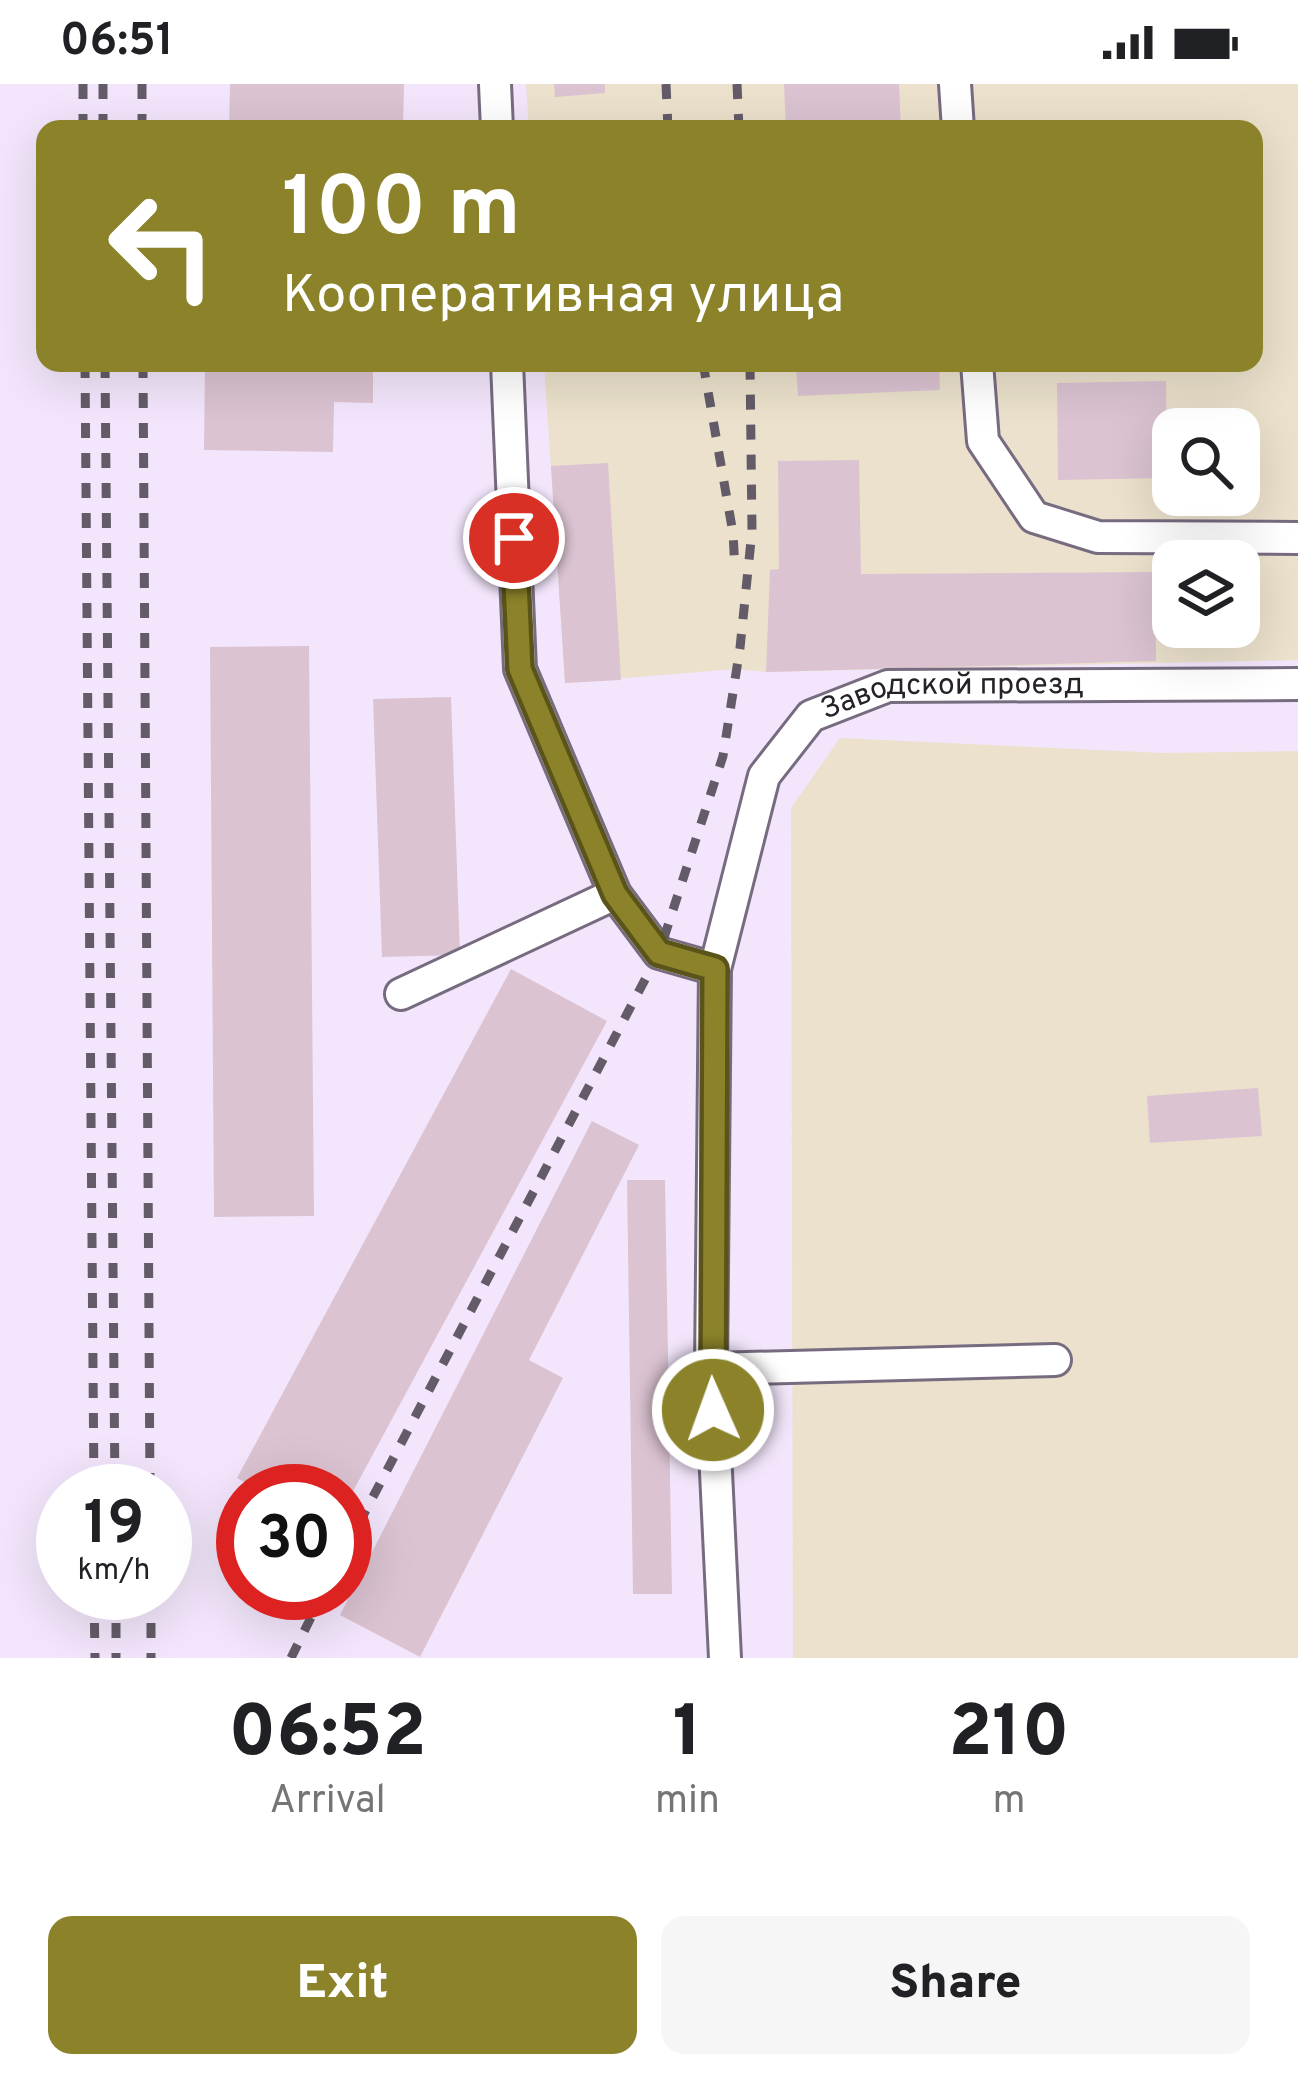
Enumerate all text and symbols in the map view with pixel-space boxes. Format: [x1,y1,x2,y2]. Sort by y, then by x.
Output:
text: 06:51 [60,14,174,71]
text: 100 m [282,159,521,265]
icon: left [84,168,240,324]
text: Кооперативная улица [282,263,844,332]
map controls [1152,408,1260,648]
button: search [1152,408,1260,516]
pin [463,487,565,589]
icon: arrive [481,505,547,571]
button: layers [1152,540,1260,648]
street label: Заводской проезд [816,667,1084,729]
position arrow [650,1347,776,1473]
speed limit sign: 30 [216,1464,372,1620]
text: 19 [84,1489,144,1565]
text: km/h [78,1553,150,1590]
text: 06:52 [228,1690,427,1782]
text: 1 [673,1690,702,1782]
text: 210 [948,1690,1070,1782]
text: Arrival [269,1778,386,1827]
text: min [655,1778,720,1827]
text: m [992,1778,1025,1827]
button: Exit [48,1916,637,2054]
button: Share [661,1916,1250,2054]

